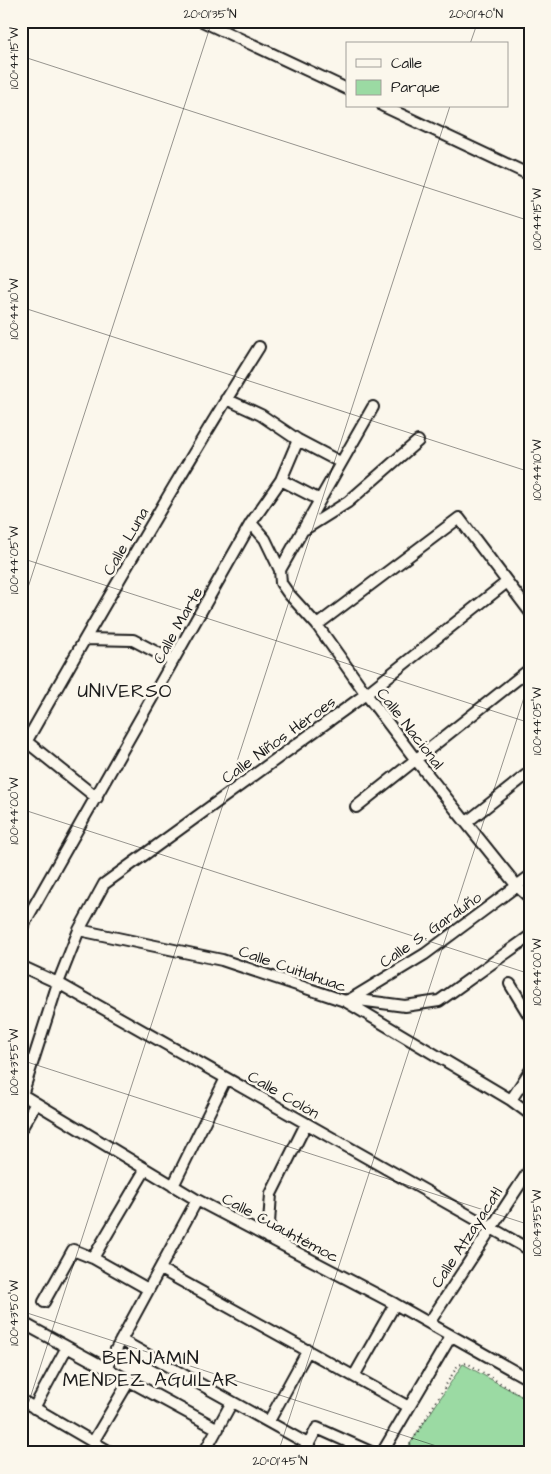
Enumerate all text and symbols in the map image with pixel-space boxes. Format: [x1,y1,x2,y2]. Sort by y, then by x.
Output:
text: 20°01'35"N [183,6,237,23]
text: 20°01'40"N [449,6,504,23]
text: 100°44'15"W [6,26,23,89]
legend [346,42,508,108]
text: Calle [391,53,422,74]
text: Parque [391,77,440,98]
text: 100°44'15"W [529,187,546,250]
text: 100°44'10"W [6,278,23,339]
text: 100°44'10"W [529,439,546,500]
street label: Calle Luna [98,504,154,579]
text: 100°44'05"W [6,525,23,594]
street label: Calle Marte [148,583,208,668]
district label: UNIVERSO [77,678,173,705]
street label: Calle Nacional [371,683,449,774]
text: 100°44'05"W [529,686,546,755]
street label: Calle Niños Héroes [217,691,340,789]
text: 100°44'00"W [6,777,23,844]
street label: Calle S. Garduño [375,886,486,973]
text: 100°44'00"W [529,938,546,1005]
street label: Calle Cuitlahuac [236,940,350,998]
text: 100°43'55"W [6,1028,23,1095]
street label: Calle Colón [244,1065,323,1124]
street label: Calle Atzayacatl [426,1183,509,1293]
street label: Calle Cuauhtémoc [218,1188,343,1268]
text: 100°43'55"W [529,1189,546,1256]
text: 100°43'50"W [6,1279,23,1346]
district label: BENJAMIN MENDEZ AGUILAR [63,1345,239,1394]
text: 20°01'45"N [252,1453,308,1470]

